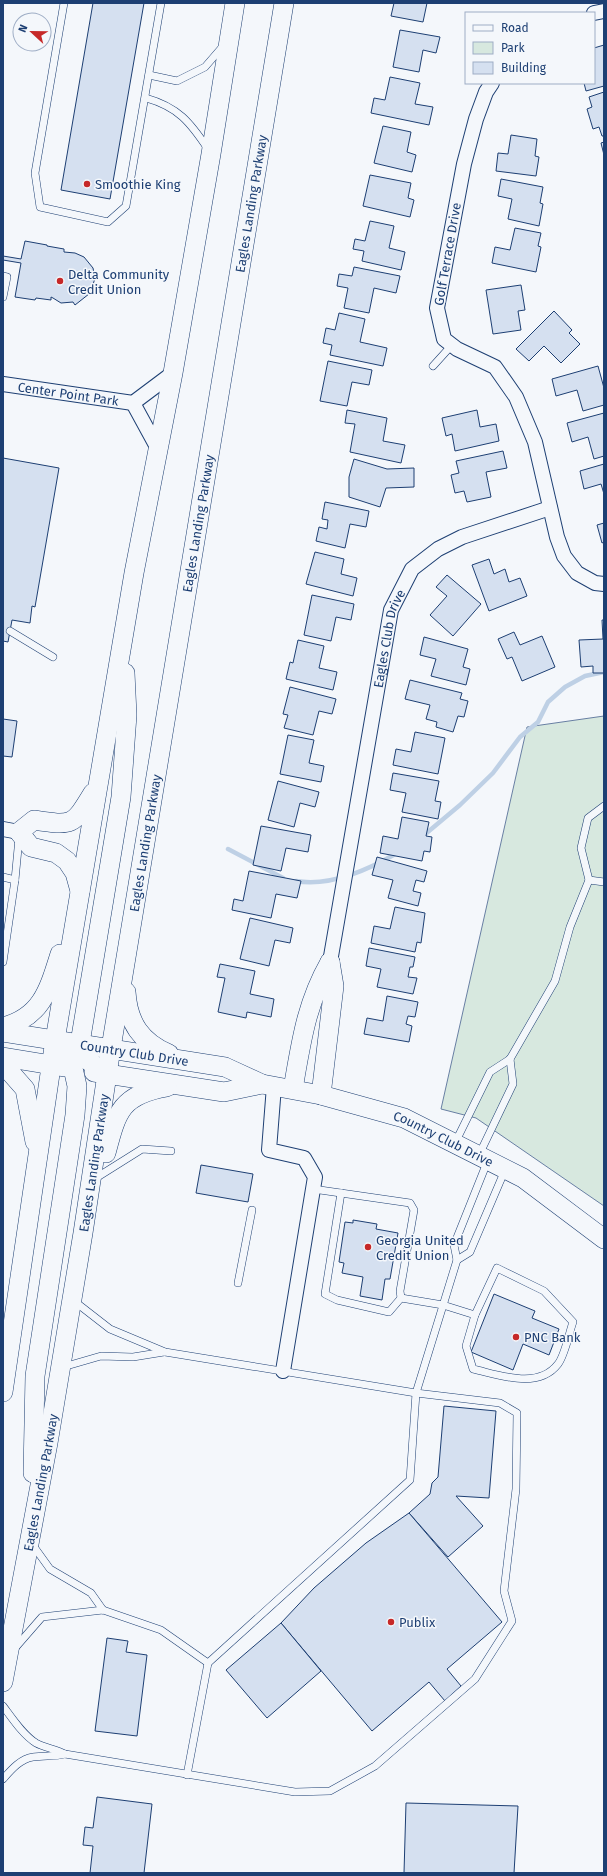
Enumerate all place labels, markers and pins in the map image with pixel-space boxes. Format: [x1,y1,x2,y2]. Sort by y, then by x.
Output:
place label: Smoothie King [95,177,181,192]
marker: Smoothie King [82,179,92,189]
place label: Delta Community Credit Union [68,267,170,297]
marker: Delta Community Credit Union [55,276,65,286]
place label: Georgia United Credit Union [376,1233,464,1263]
marker: Georgia United Credit Union [363,1242,373,1252]
place label: PNC Bank [524,1330,581,1345]
marker: PNC Bank [511,1332,521,1342]
place label: Publix [399,1615,436,1630]
marker: Publix [386,1617,396,1627]

